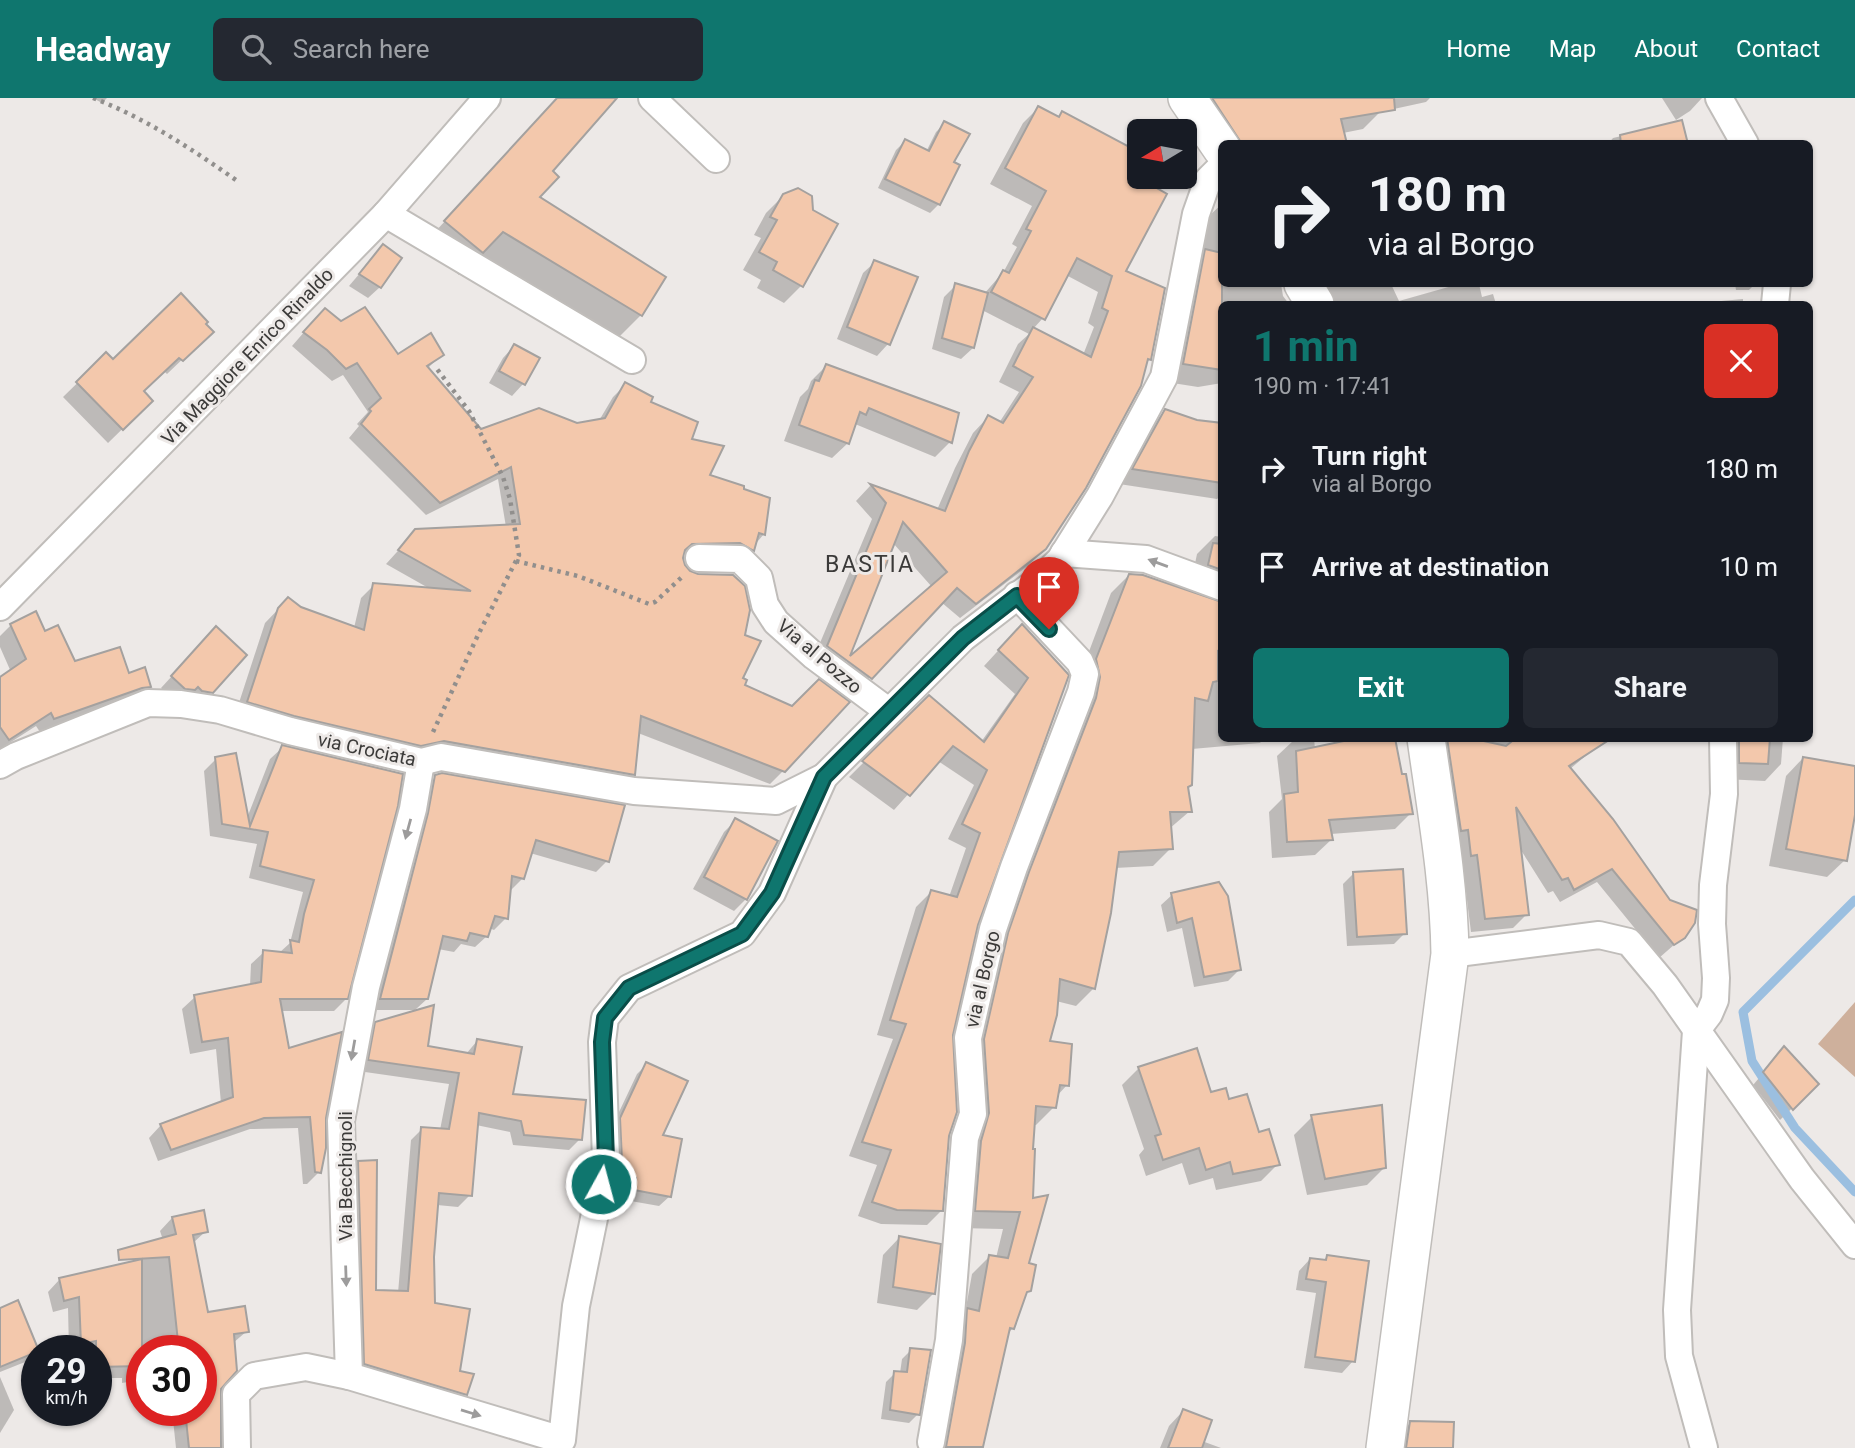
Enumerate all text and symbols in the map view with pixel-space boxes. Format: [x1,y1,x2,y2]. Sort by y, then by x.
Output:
search box [213,18,703,81]
text: Headway [35,30,171,69]
icon: search [237,30,275,68]
text: Search here [293,34,429,64]
text: Home [1446,35,1511,63]
text: Map [1549,35,1596,63]
text: About [1634,35,1698,63]
text: Contact [1736,35,1820,63]
north arrow [1127,119,1197,189]
map controls [1127,119,1197,189]
text: 180 m [1368,166,1507,223]
icon: right [1253,168,1344,259]
text: via al Borgo [1368,225,1535,263]
street label: Via Maggiore Enrico Rinaldo [157,263,338,450]
text: 1 min [1253,322,1359,371]
button: close [1704,324,1778,398]
text: 190 m · 17:41 [1253,373,1392,400]
text: Turn right [1312,441,1427,471]
icon: right [1253,450,1291,488]
text: 180 m [1705,454,1778,484]
text: via al Borgo [1312,471,1432,498]
icon: arrive [1253,548,1291,586]
district label: BASTIA [825,551,915,578]
text: Arrive at destination [1312,552,1549,582]
text: 10 m [1720,552,1778,582]
pin [1019,557,1079,629]
one-way arrow [1147,557,1168,568]
icon: arrive [1030,568,1068,606]
street label: Via al Pozzo [773,614,867,698]
button: Exit [1253,648,1509,728]
button: Share [1523,648,1778,728]
street label: via Crociata [316,728,418,771]
one-way arrow [402,818,413,840]
street label: via al Borgo [960,928,1005,1030]
one-way arrow [347,1039,358,1061]
street label: Via Becchignoli [334,1111,357,1241]
position arrow [564,1147,638,1221]
one-way arrow [340,1266,352,1288]
speed limit sign: 30 [126,1335,217,1426]
text: 29 [46,1351,87,1392]
text: km/h [45,1387,88,1408]
one-way arrow [461,1408,482,1418]

